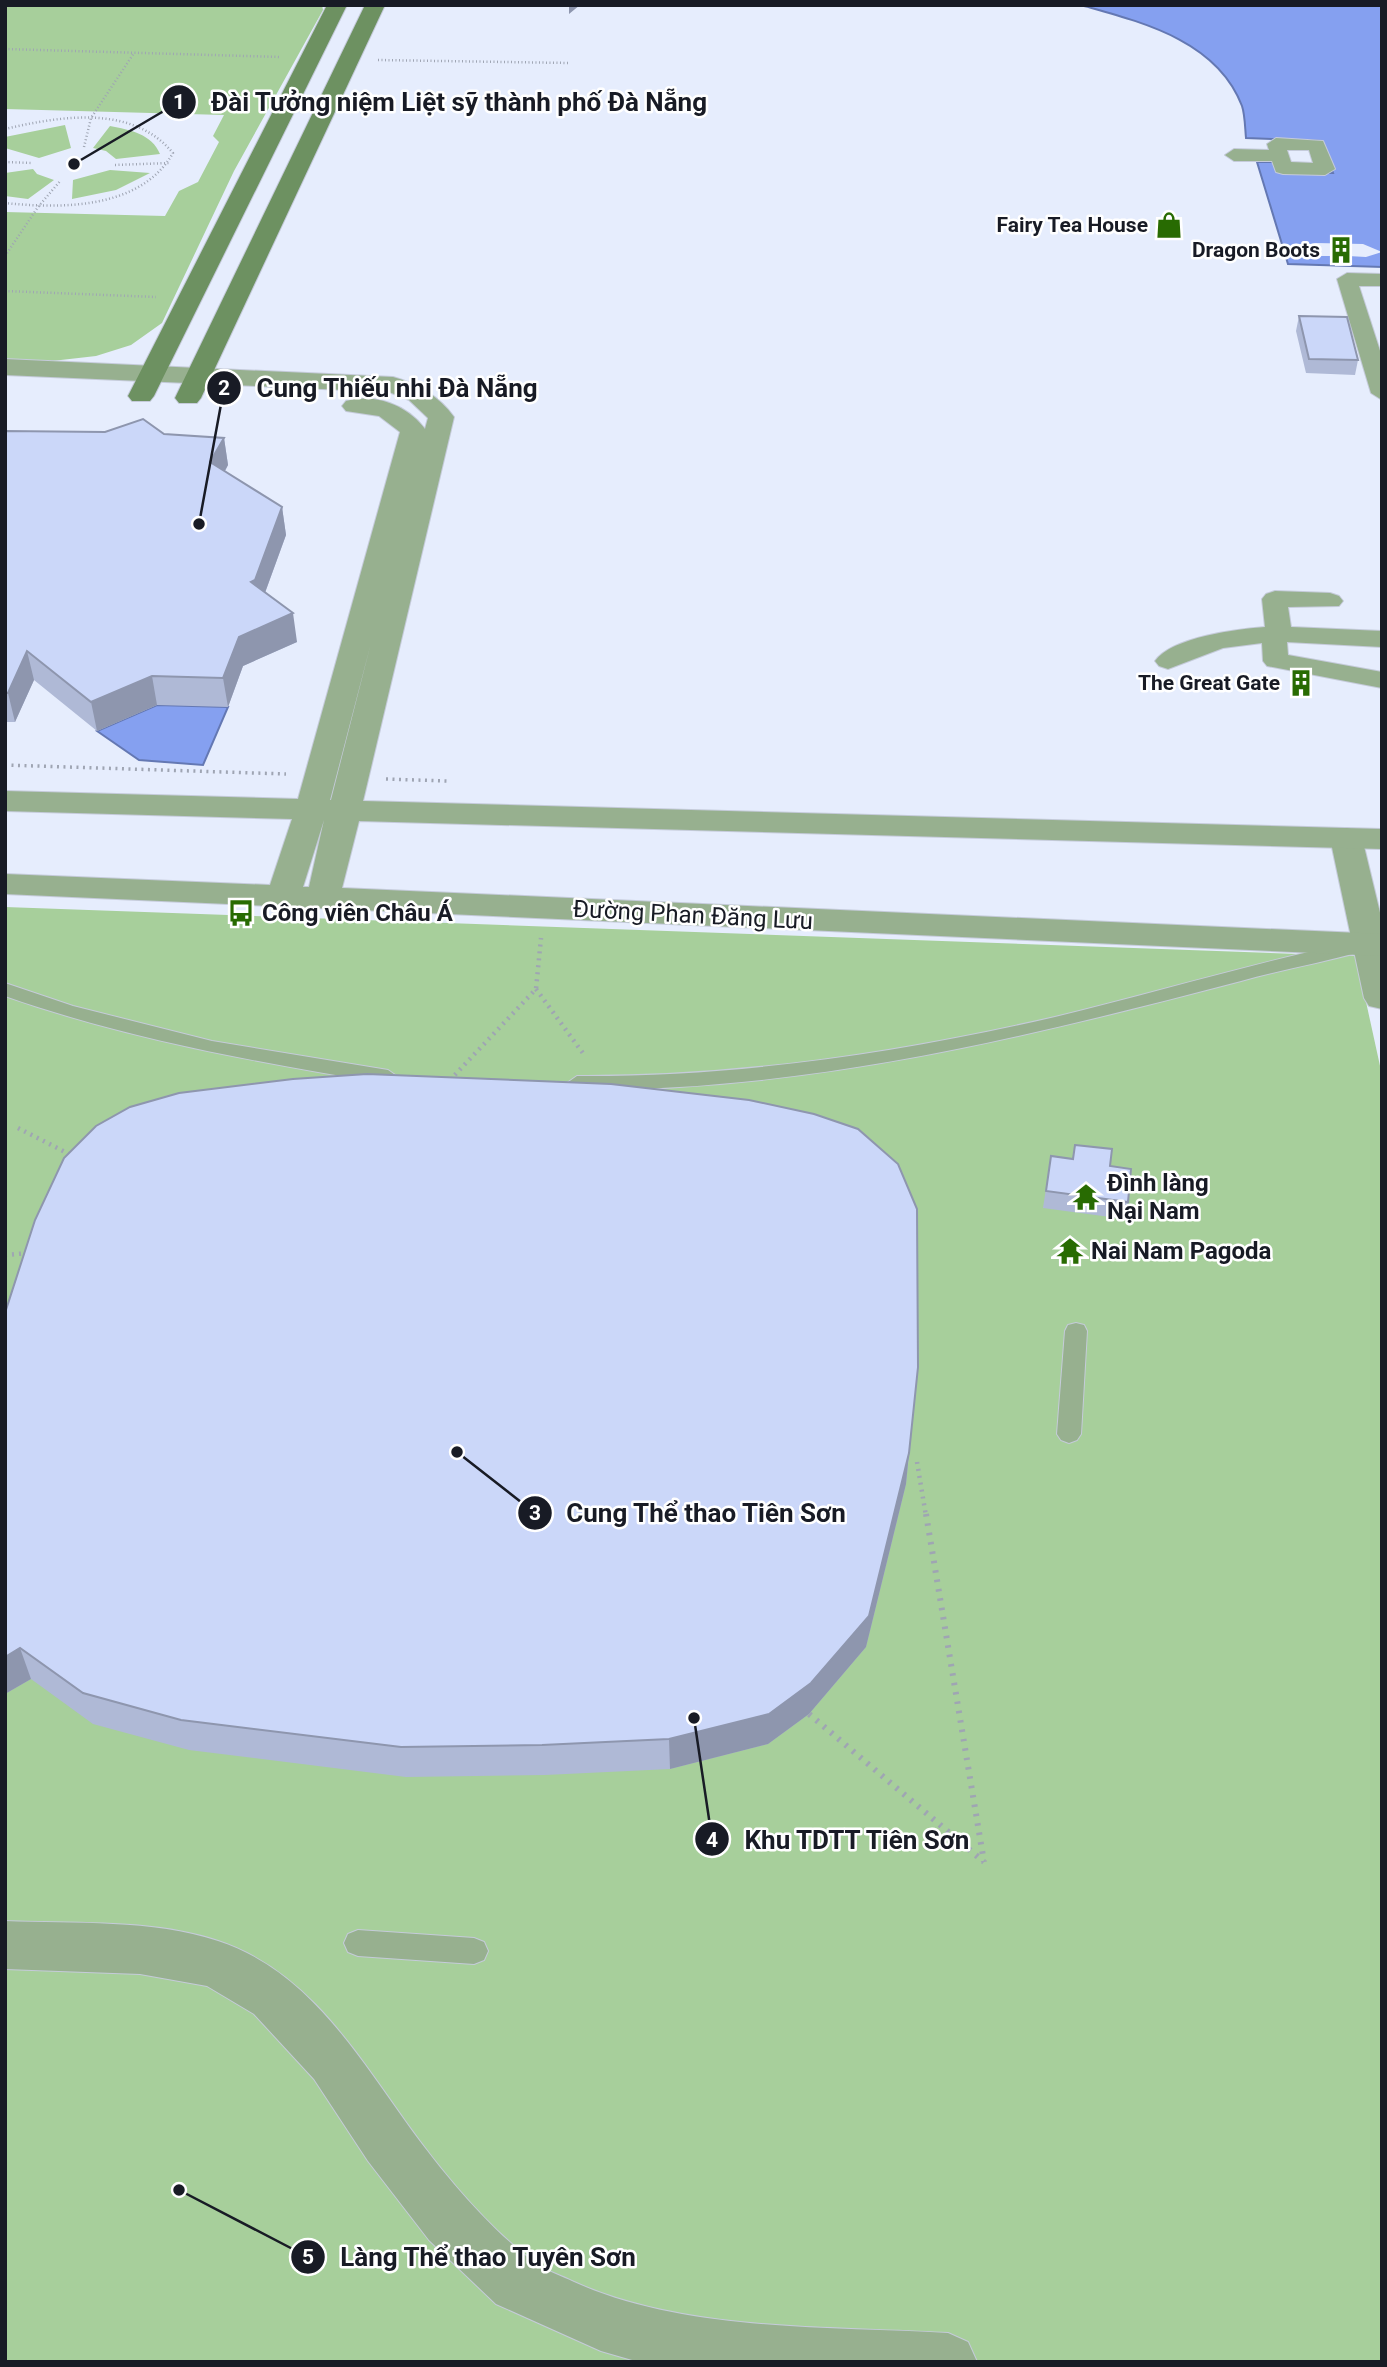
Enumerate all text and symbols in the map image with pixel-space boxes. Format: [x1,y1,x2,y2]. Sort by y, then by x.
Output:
callout: Đài Tưởng niệm Liệt sỹ thành phố Đà Nẵng [162,78,721,125]
text: Đài Tưởng niệm Liệt sỹ thành phố Đà Nẵng [211,87,707,117]
text: 1 [173,90,185,114]
shop icon: Fairy Tea House [1154,210,1184,240]
place label: Fairy Tea House [996,213,1148,237]
building icon: Dragon Boots [1326,235,1356,265]
place label: Dragon Boots [1192,238,1320,262]
callout: Cung Thiếu nhi Đà Nẵng [207,364,552,411]
text: Cung Thiếu nhi Đà Nẵng [256,373,538,403]
text: 2 [218,376,230,400]
building icon: The Great Gate [1286,668,1316,698]
place label: The Great Gate [1138,671,1280,695]
street label: Đường Phan Đăng Lưu [572,895,814,935]
bus stop icon: Công viên Châu Á [226,898,256,928]
place label: Công viên Châu Á [262,899,454,927]
place label: Đình làng Nại Nam [1107,1169,1209,1225]
temple icon: Đình làng Nại Nam [1071,1182,1101,1212]
temple icon: Nai Nam Pagoda [1055,1236,1085,1266]
place label: Nai Nam Pagoda [1091,1237,1272,1265]
callout: Cung Thể thao Tiên Sơn [517,1489,861,1536]
text: Cung Thể thao Tiên Sơn [566,1498,846,1528]
text: 3 [529,1501,541,1525]
callout: Khu TDTT Tiên Sơn [694,1816,984,1863]
text: Khu TDTT Tiên Sơn [745,1825,969,1855]
text: 4 [706,1828,718,1852]
callout: Làng Thể thao Tuyên Sơn [290,2234,650,2281]
text: Làng Thể thao Tuyên Sơn [340,2242,636,2272]
text: 5 [302,2245,314,2269]

